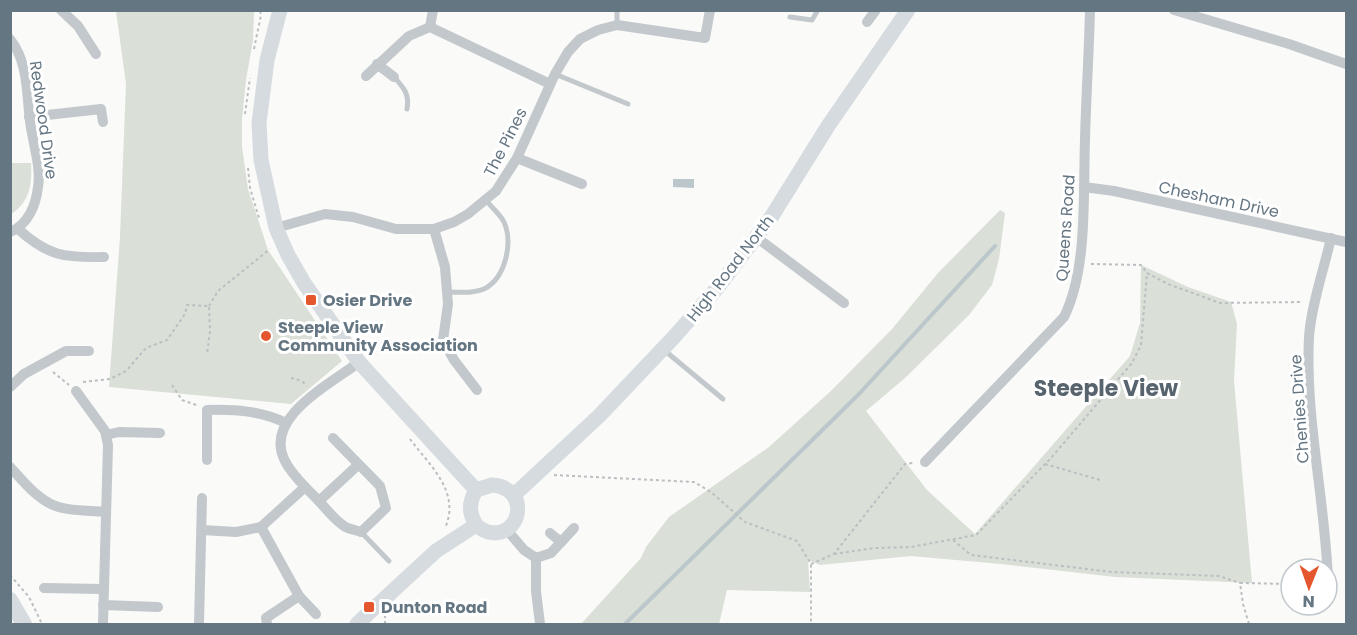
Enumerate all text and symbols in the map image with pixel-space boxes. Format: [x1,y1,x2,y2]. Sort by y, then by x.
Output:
street label: Redwood Drive [24,59,63,181]
street label: The Pines [478,104,533,181]
street label: Queens Road [1050,174,1081,282]
street label: Chesham Drive [1156,175,1281,224]
street label: High Road North [681,210,779,327]
place label: Osier Drive [323,289,413,312]
marker: Osier Drive [304,293,318,307]
place label: Steeple View Community Association [278,316,478,357]
marker: Steeple View Community Association [259,329,273,343]
street label: Chenies Drive [1284,354,1315,464]
district label: Steeple View [1034,373,1178,404]
north arrow [1279,557,1339,617]
text: N [1303,590,1315,613]
place label: Dunton Road [381,596,487,619]
marker: Dunton Road [362,600,376,614]

